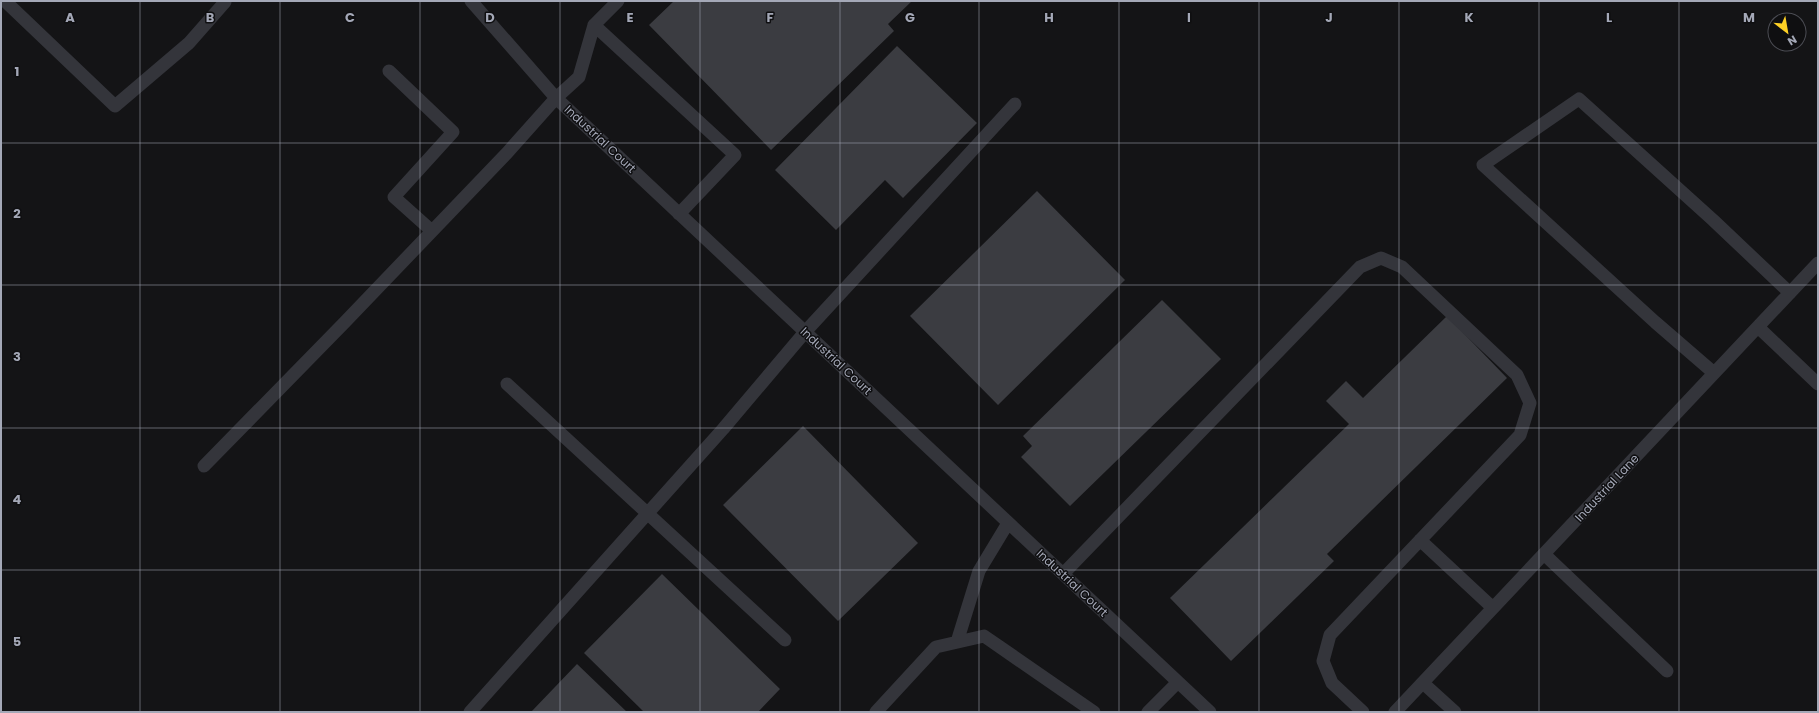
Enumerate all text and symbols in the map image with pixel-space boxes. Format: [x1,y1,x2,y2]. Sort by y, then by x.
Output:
text: A [65,8,75,27]
text: B [206,8,215,27]
text: C [345,8,355,27]
text: D [485,8,495,27]
text: E [626,8,634,27]
text: F [766,8,774,27]
text: G [905,8,915,27]
text: H [1044,8,1054,27]
text: I [1187,8,1191,27]
text: J [1325,8,1333,27]
text: K [1464,8,1474,27]
text: L [1606,8,1612,27]
text: M [1743,8,1755,27]
north arrow [1767,12,1807,52]
text: N [1784,32,1800,50]
text: 1 [15,62,19,81]
street label: Industrial Court [561,101,640,176]
text: 2 [13,204,21,223]
street label: Industrial Court [797,323,876,398]
text: 3 [13,347,21,366]
street label: Industrial Lane [1571,450,1643,525]
text: 4 [13,490,22,509]
street label: Industrial Court [1033,545,1112,620]
text: 5 [13,632,21,651]

